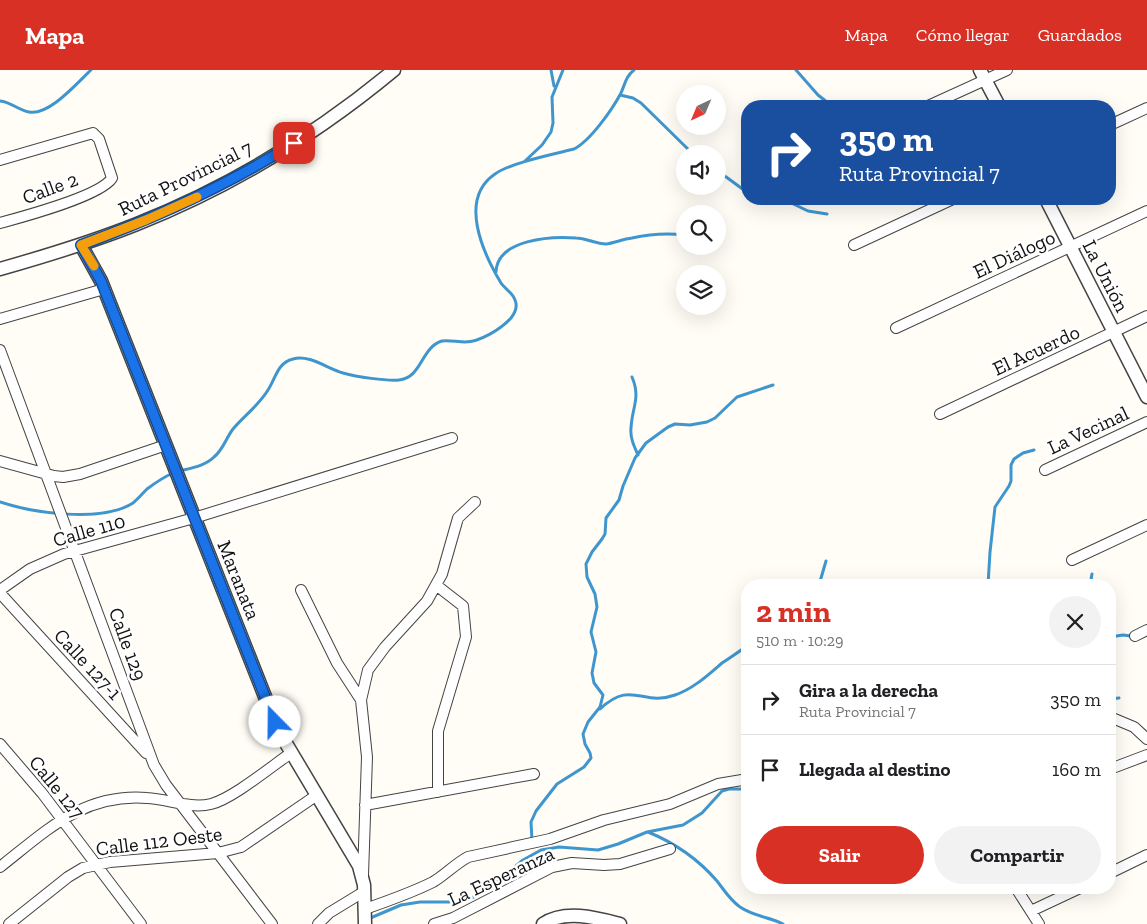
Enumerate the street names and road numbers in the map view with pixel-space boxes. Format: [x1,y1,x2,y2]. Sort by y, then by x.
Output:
street label: Ruta Provincial 7 [114,135,256,221]
street label: Calle 2 [19,167,81,209]
street label: El Diálogo [969,225,1059,283]
street label: La Unión [1078,236,1135,317]
street label: El Acuerdo [989,319,1083,381]
street label: La Vecinal [1044,401,1132,459]
street label: Calle 110 [50,508,128,552]
street label: Maranata [212,537,266,623]
street label: Calle 129 [104,604,152,684]
street label: Calle 127-1 [49,623,127,705]
street label: Calle 127 [24,750,90,824]
street label: Calle 112 Oeste [95,821,223,861]
street label: La Esperanza [444,841,558,911]

